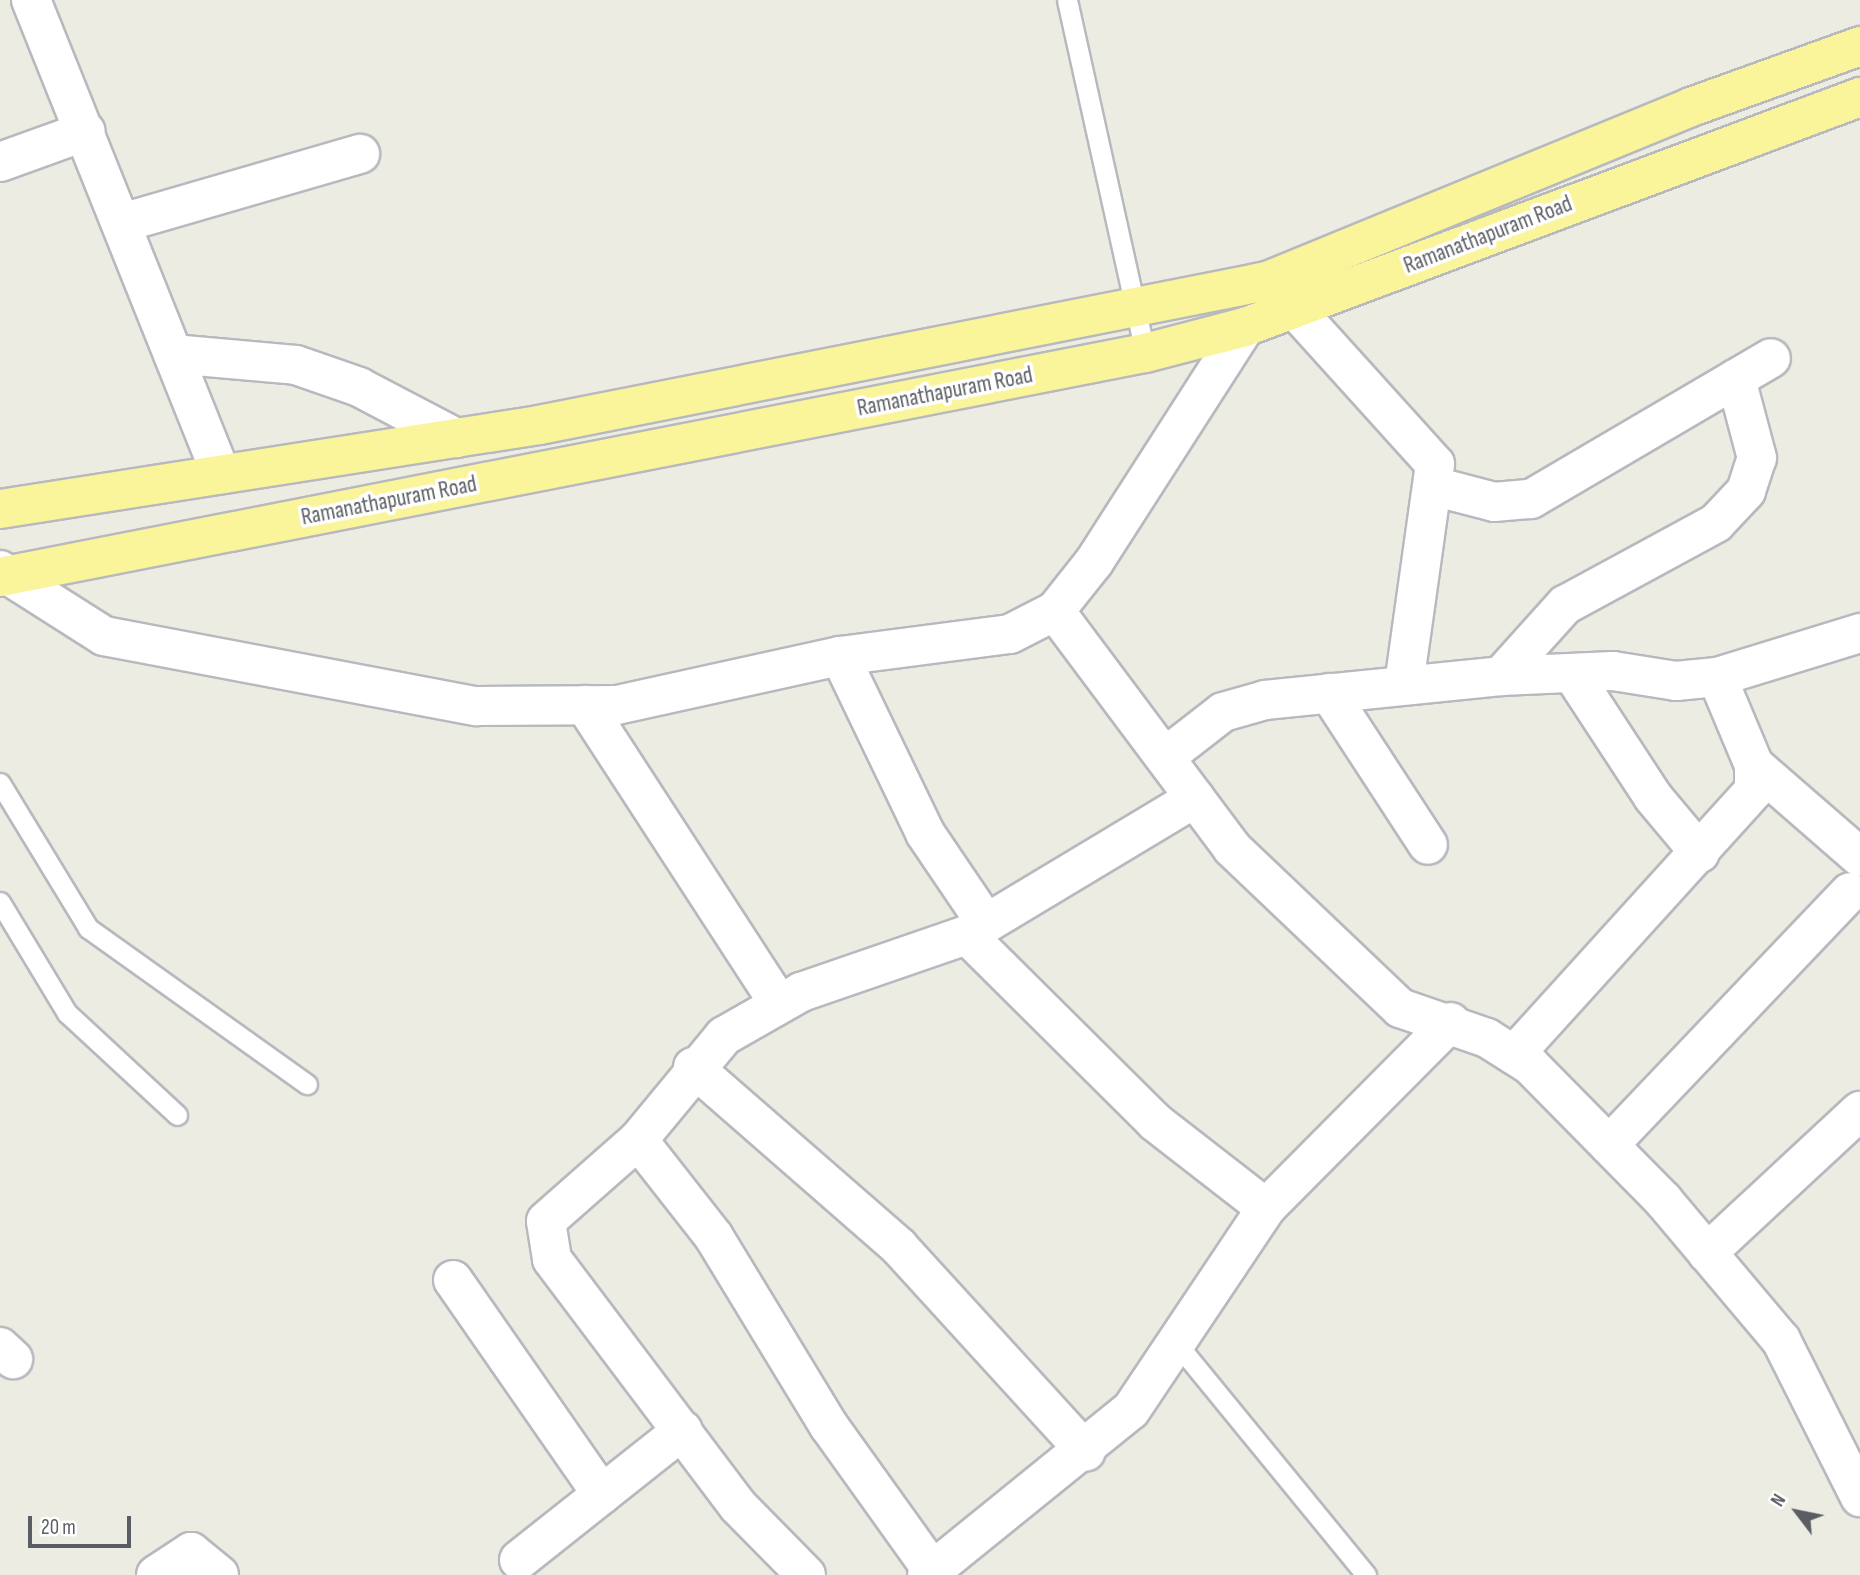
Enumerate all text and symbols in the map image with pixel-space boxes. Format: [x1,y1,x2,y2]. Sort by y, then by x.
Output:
street label: Ramanathapuram Road [1400,190,1576,280]
street label: Ramanathapuram Road [855,361,1035,423]
street label: Ramanathapuram Road [299,470,479,532]
north arrow [1762,1477,1832,1547]
text: N [1766,1490,1791,1511]
scale bar [32,1502,135,1546]
text: 20 m [41,1515,76,1540]

